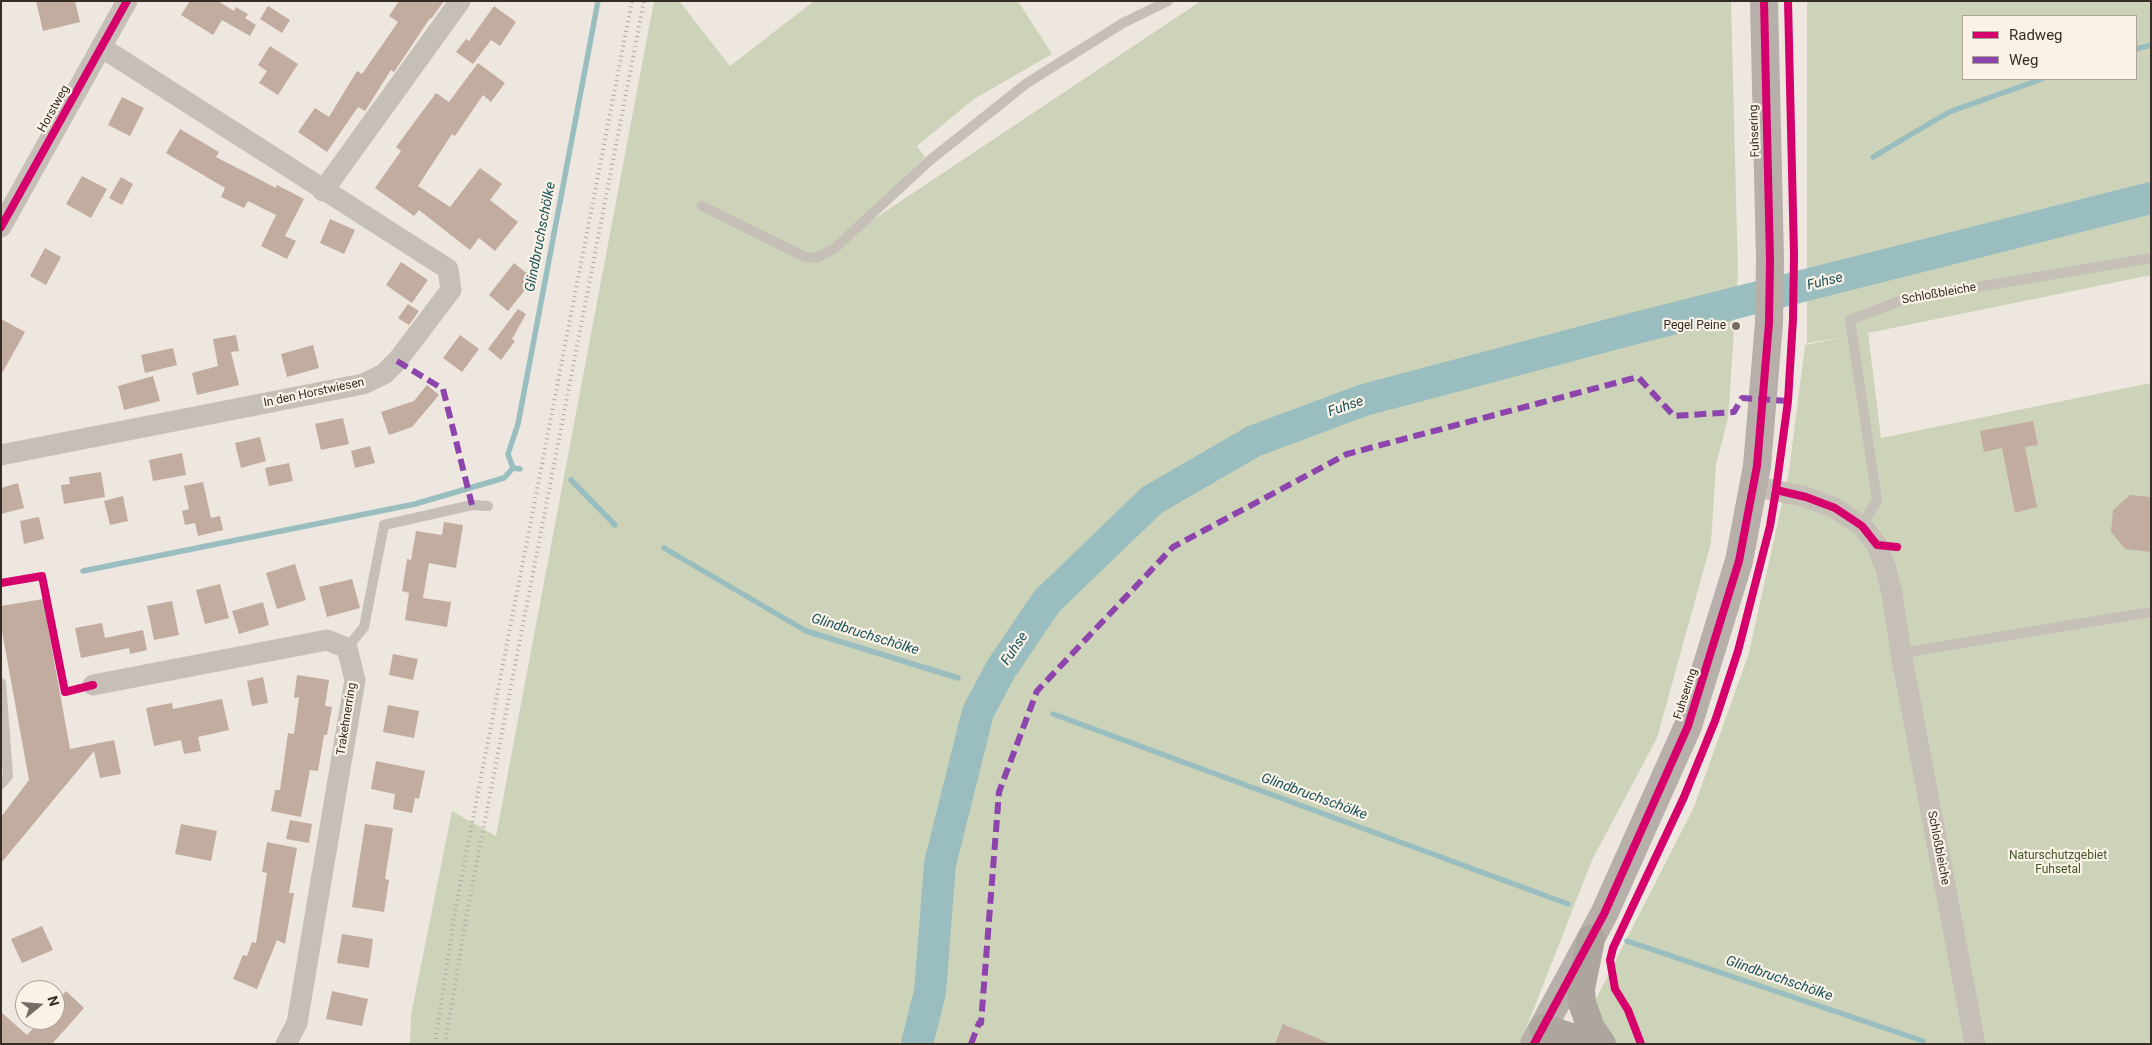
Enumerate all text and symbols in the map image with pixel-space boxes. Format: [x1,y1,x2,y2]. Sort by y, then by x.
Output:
legend [1962,15,2137,80]
text: Radweg [2009,26,2063,44]
text: Weg [2009,51,2038,69]
street label: Horstweg [35,83,73,135]
street label: Fuhsering [1747,104,1763,158]
water label: Glindbruchschölke [522,180,560,294]
water label: Fuhse [1805,269,1845,295]
street label: Schloßbleiche [1901,280,1977,308]
place label: Pegel Peine [1663,319,1726,333]
marker: Pegel Peine [1730,320,1742,332]
street label: In den Horstwiesen [262,375,366,411]
water label: Fuhse [1326,393,1366,421]
water label: Glindbruchschölke [809,611,921,659]
water label: Fuhse [998,629,1032,669]
street label: Fuhsering [1671,667,1701,721]
street label: Trakehnerring [334,682,360,756]
water label: Glindbruchschölke [1259,770,1369,824]
street label: Schloßbleiche [1924,810,1952,886]
park label: Naturschutzgebiet Fuhsetal [2009,849,2107,877]
water label: Glindbruchschölke [1723,953,1835,1005]
north arrow [15,980,65,1030]
text: N [44,994,62,1008]

